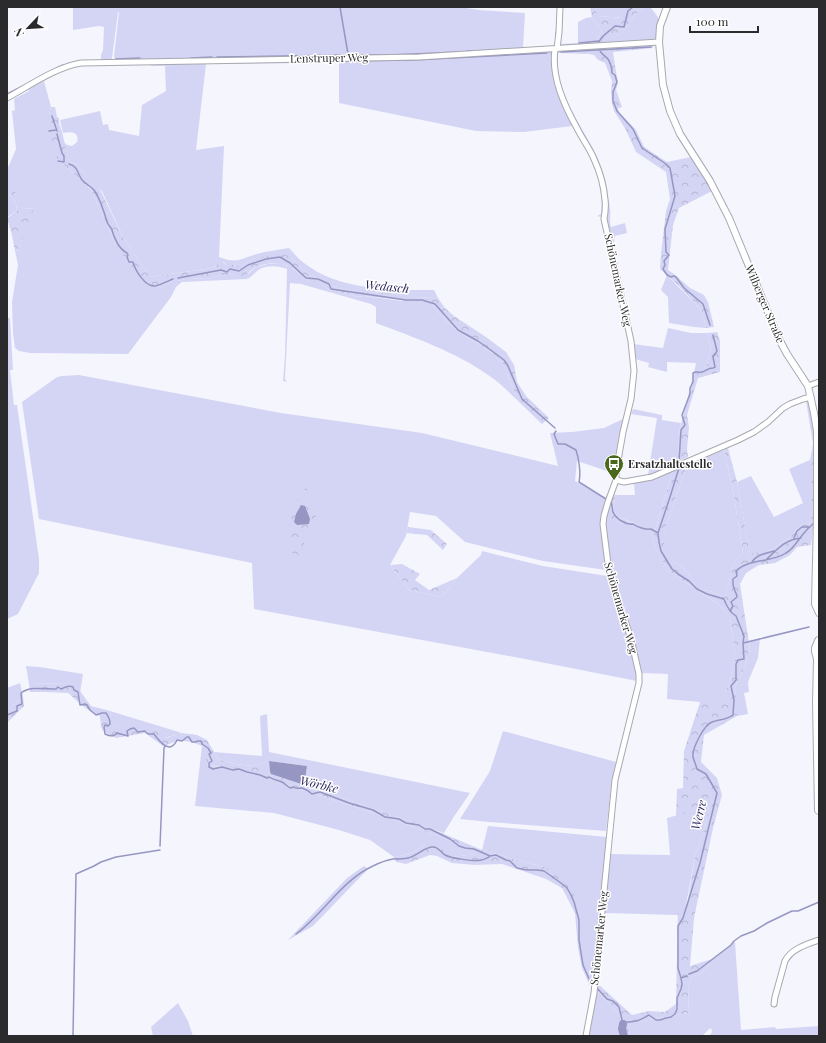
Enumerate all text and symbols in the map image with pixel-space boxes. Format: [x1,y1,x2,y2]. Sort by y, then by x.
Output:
north arrow [8,8,48,48]
scale bar [690,8,758,34]
text: 100 m [696,13,729,29]
text: N [10,26,27,39]
street label: Lenstruper Weg [290,49,368,66]
street label: Schönemarker Weg [601,232,636,328]
street label: Wilberger Straße [742,261,789,346]
water label: Wedasch [364,276,410,296]
bus stop icon: Ersatzhaltestelle [603,453,625,481]
place label: Ersatzhaltestelle [628,456,712,471]
street label: Schönemarker Weg [601,560,642,656]
water label: Wörbke [299,772,340,796]
water label: Werre [687,798,709,831]
street label: Schönemarker Weg [586,890,611,986]

